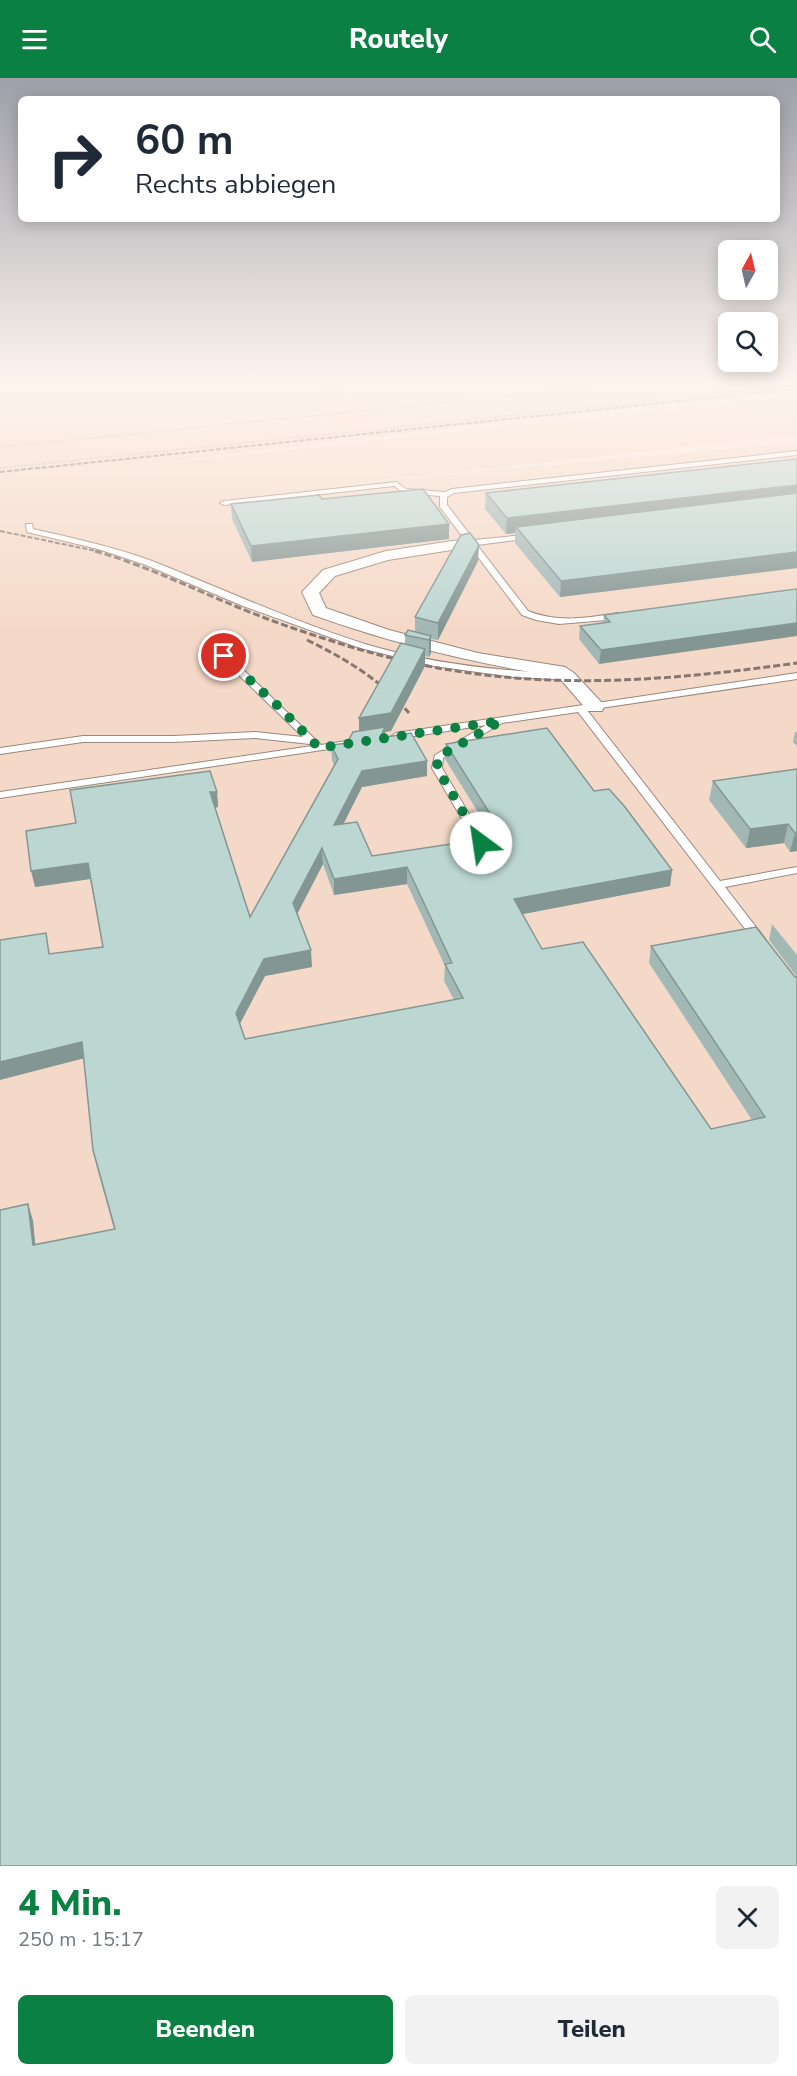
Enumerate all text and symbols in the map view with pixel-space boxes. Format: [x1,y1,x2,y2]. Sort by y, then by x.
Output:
text: Routely [349,21,448,58]
icon: menu [18,23,51,56]
icon: search [746,23,779,56]
text: 60 m [135,112,234,169]
icon: right [36,120,114,198]
text: Rechts abbiegen [135,166,336,203]
north arrow [718,240,778,300]
map controls [718,240,778,372]
button: search [718,312,778,372]
pin [198,630,249,681]
icon: arrive [207,639,240,672]
position arrow [449,811,513,875]
text: 4 Min. [18,1879,122,1928]
button: close [716,1886,779,1949]
text: 250 m · 15:17 [18,1926,144,1953]
button: Beenden [18,1995,393,2064]
button: Teilen [405,1995,779,2064]

